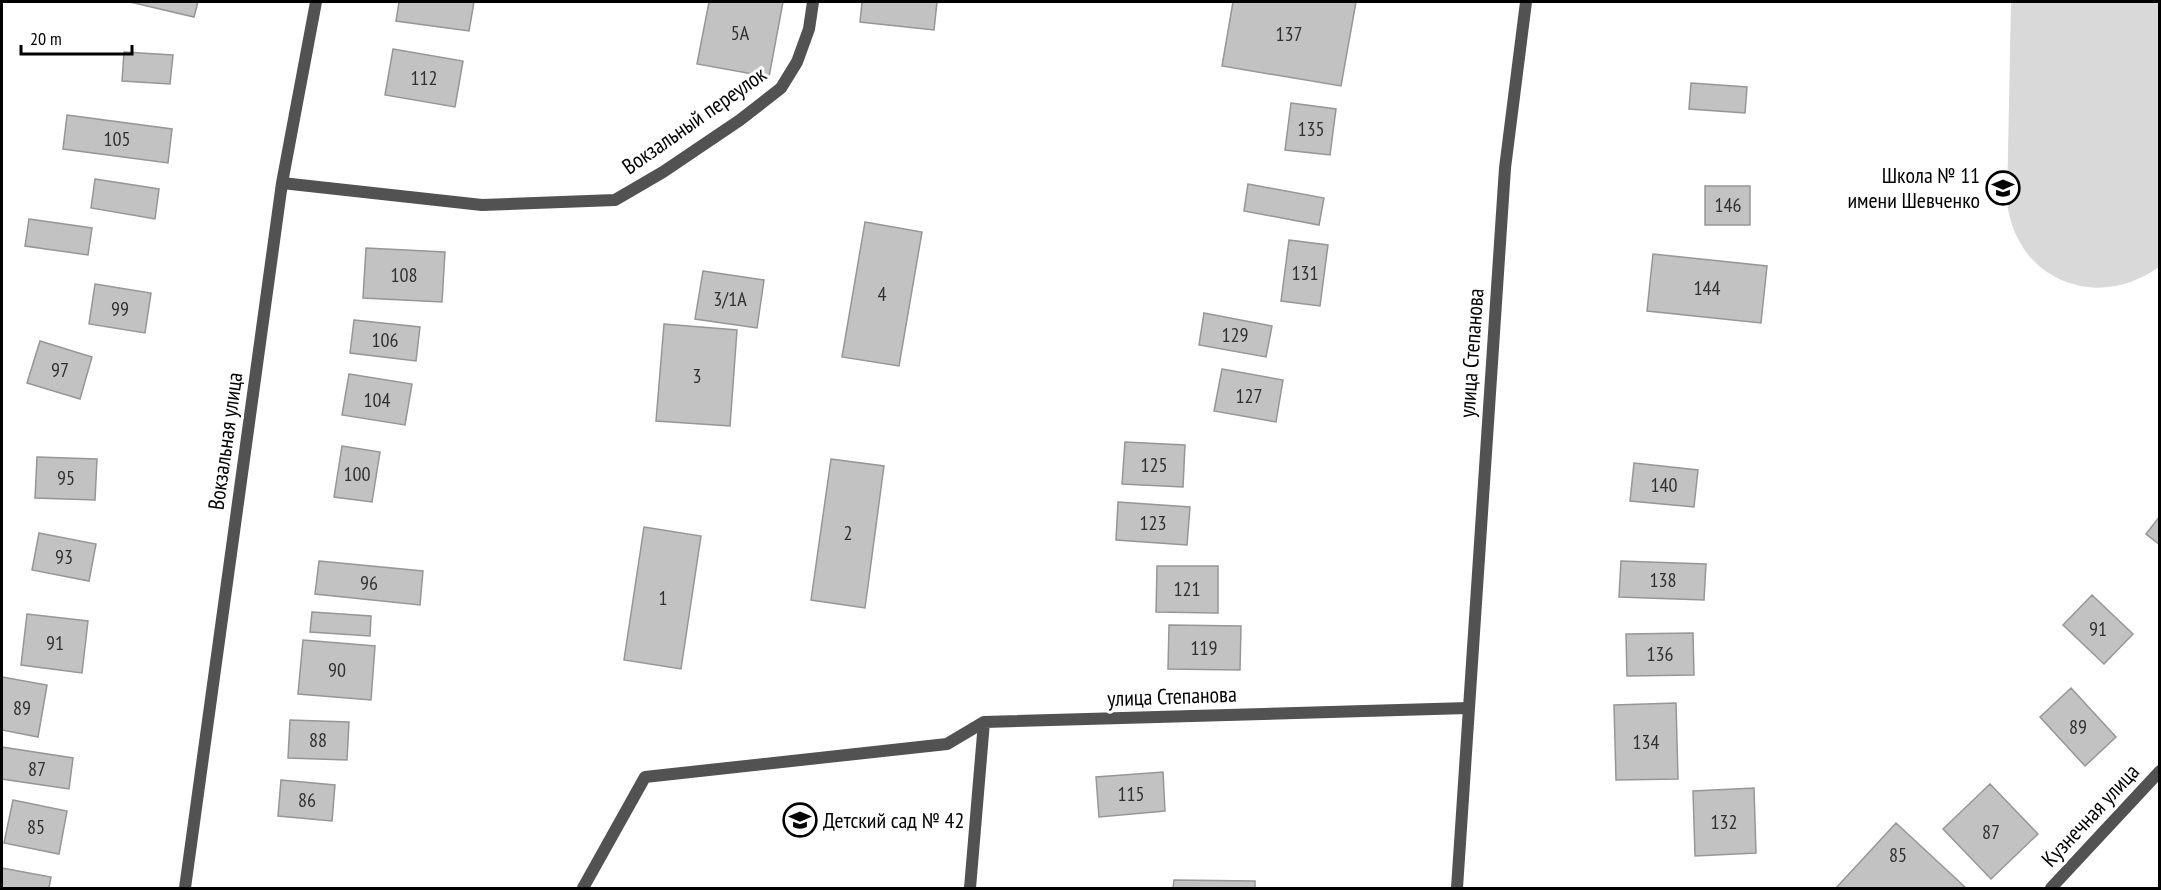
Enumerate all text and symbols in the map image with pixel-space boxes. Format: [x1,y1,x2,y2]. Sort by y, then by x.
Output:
scale bar [21,18,132,56]
house number: 5А [731,20,750,46]
house number: 137 [1276,21,1303,47]
text: 20 m [30,27,62,50]
street label: Вокзальный переулок [616,60,772,180]
house number: 112 [411,65,438,91]
house number: 135 [1298,116,1325,142]
house number: 105 [104,126,131,152]
place label: Школа № 11 имени Шевченко [1847,161,1980,214]
school or university icon: Школа № 11 имени Шевченко [1985,170,2021,206]
house number: 146 [1715,192,1742,218]
house number: 131 [1292,260,1319,286]
house number: 108 [391,262,418,288]
house number: 144 [1694,275,1721,301]
house number: 4 [878,281,887,307]
house number: 3/1А [713,286,747,312]
street label: улица Степанова [1453,287,1489,419]
house number: 99 [111,296,129,322]
house number: 129 [1222,322,1249,348]
house number: 106 [372,327,399,353]
house number: 97 [51,357,69,383]
house number: 3 [693,363,702,389]
street label: Вокзальная улица [201,370,249,512]
house number: 127 [1236,383,1263,409]
house number: 104 [364,387,391,413]
house number: 125 [1141,452,1168,478]
house number: 100 [344,461,371,487]
house number: 95 [57,465,75,491]
house number: 140 [1651,472,1678,498]
house number: 123 [1140,510,1167,536]
house number: 2 [844,520,853,546]
house number: 93 [55,544,73,570]
house number: 138 [1650,567,1677,593]
house number: 96 [360,570,378,596]
house number: 121 [1174,576,1201,602]
house number: 1 [659,585,668,611]
house number: 91 [2089,616,2107,642]
house number: 91 [46,630,64,656]
house number: 119 [1191,635,1218,661]
house number: 136 [1647,641,1674,667]
house number: 90 [328,657,346,683]
street label: улица Степанова [1107,680,1237,712]
house number: 89 [13,695,31,721]
house number: 89 [2069,714,2087,740]
house number: 88 [309,727,327,753]
house number: 134 [1633,729,1660,755]
house number: 87 [28,756,46,782]
street label: Кузнечная улица [2035,758,2145,872]
house number: 115 [1118,781,1145,807]
house number: 86 [298,787,316,813]
school or university icon: Детский сад № 42 [782,802,818,838]
place label: Детский сад № 42 [823,806,964,834]
house number: 132 [1711,809,1738,835]
house number: 85 [27,814,45,840]
house number: 87 [1982,819,2000,845]
house number: 85 [1889,842,1907,868]

